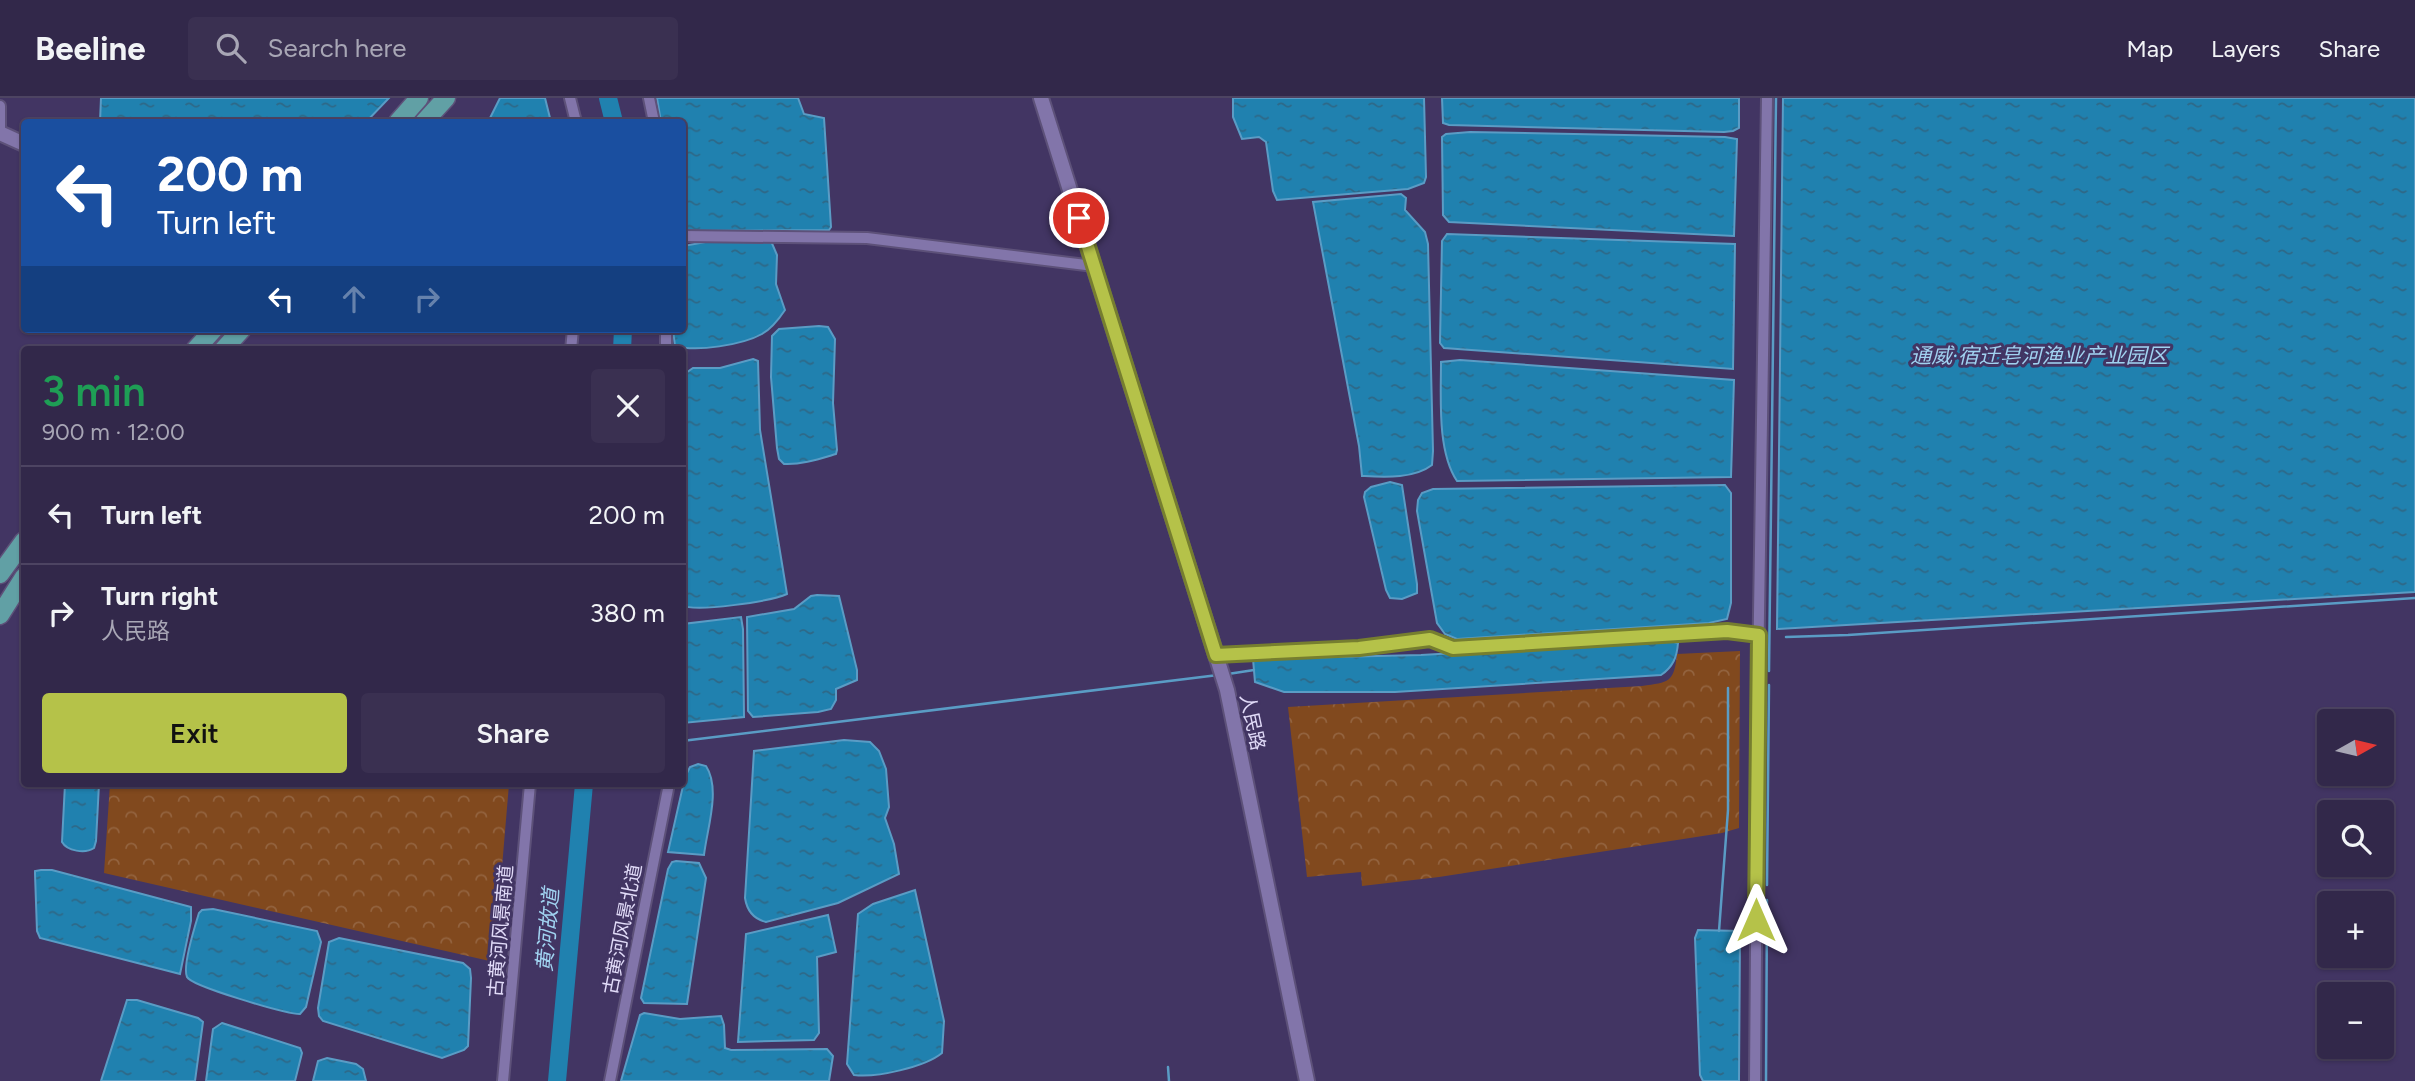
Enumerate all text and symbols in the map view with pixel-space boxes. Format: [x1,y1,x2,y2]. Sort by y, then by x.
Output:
search box [188,17,678,80]
text: Beeline [35,29,146,68]
icon: search [212,29,250,67]
text: Search here [268,32,406,64]
text: Map [2126,34,2173,63]
text: Layers [2211,34,2280,63]
text: Share [2318,34,2380,63]
text: 200 m [157,144,303,203]
icon: left [42,147,133,238]
pin [1049,188,1109,248]
icon: arrive [1060,199,1098,237]
text: Turn left [157,204,276,242]
icon: left [262,280,300,318]
icon: ahead [335,280,373,318]
icon: right [408,280,446,318]
water label: 通威·宿迁皂河渔业产业园区 [1910,343,2171,368]
text: 3 min [42,366,146,417]
button: close [591,369,665,443]
text: 900 m · 12:00 [42,418,185,446]
icon: left [42,496,80,534]
text: Turn left [101,499,202,531]
text: 200 m [589,499,665,531]
text: Turn right [101,580,218,612]
icon: right [42,594,80,632]
text: 380 m [590,597,665,629]
text: 人民路 [101,617,170,645]
street label: 人民路 [1235,692,1270,752]
button: Exit [42,693,347,773]
button: Share [361,693,665,773]
north arrow [2317,709,2394,786]
map controls [2317,709,2394,1059]
button: search [2317,800,2394,877]
street label: 古黄河风景北道 [599,862,646,997]
street label: 古黄河风景南道 [483,864,518,998]
position arrow [1719,883,1793,957]
water label: 黄河故道 [531,884,564,973]
button: + [2317,891,2394,968]
button: − [2317,982,2394,1059]

